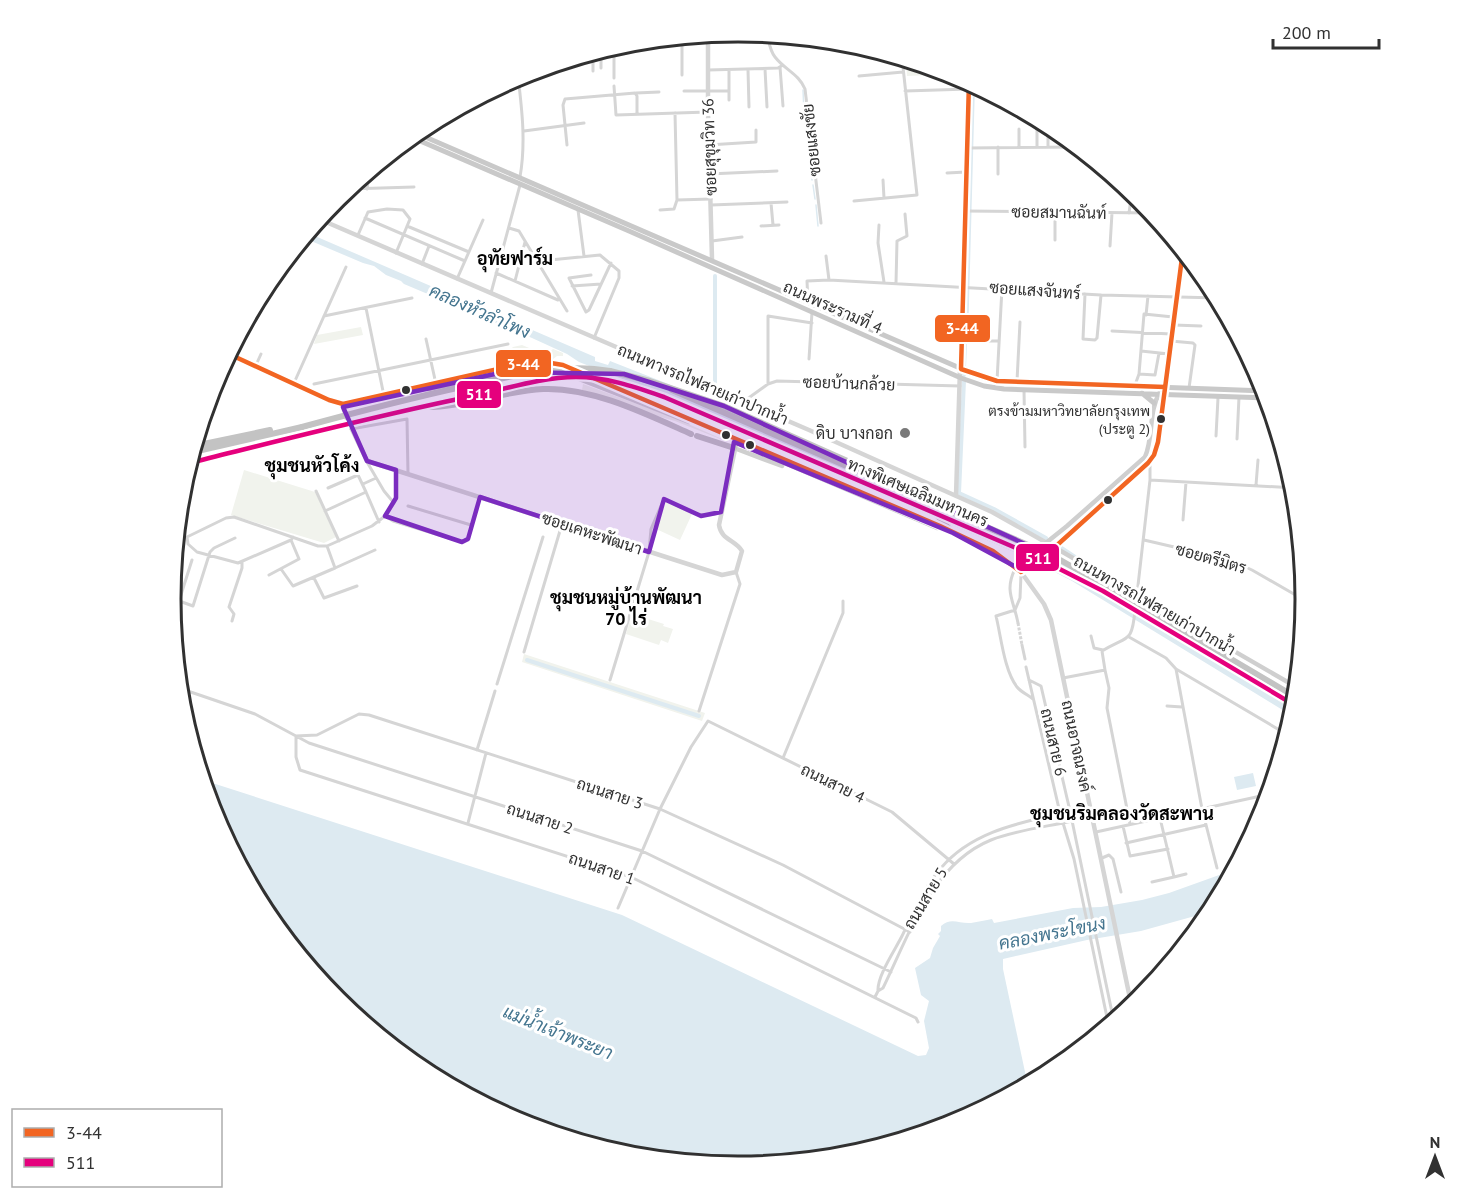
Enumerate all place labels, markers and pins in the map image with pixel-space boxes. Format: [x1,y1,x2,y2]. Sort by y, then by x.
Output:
unlabelled marker [400,384,412,396]
place label: ตรงข้ามมหาวิทยาลัยกรุงเทพ (ประตู 2) [988,402,1150,439]
marker: ตรงข้ามมหาวิทยาลัยกรุงเทพ (ประตู 2) [1155,413,1167,425]
place label: ดิบ บางกอก [816,423,893,443]
marker: ดิบ บางกอก [898,426,912,440]
unlabelled marker [720,429,732,441]
unlabelled marker [744,439,756,451]
unlabelled marker [1102,494,1114,506]

